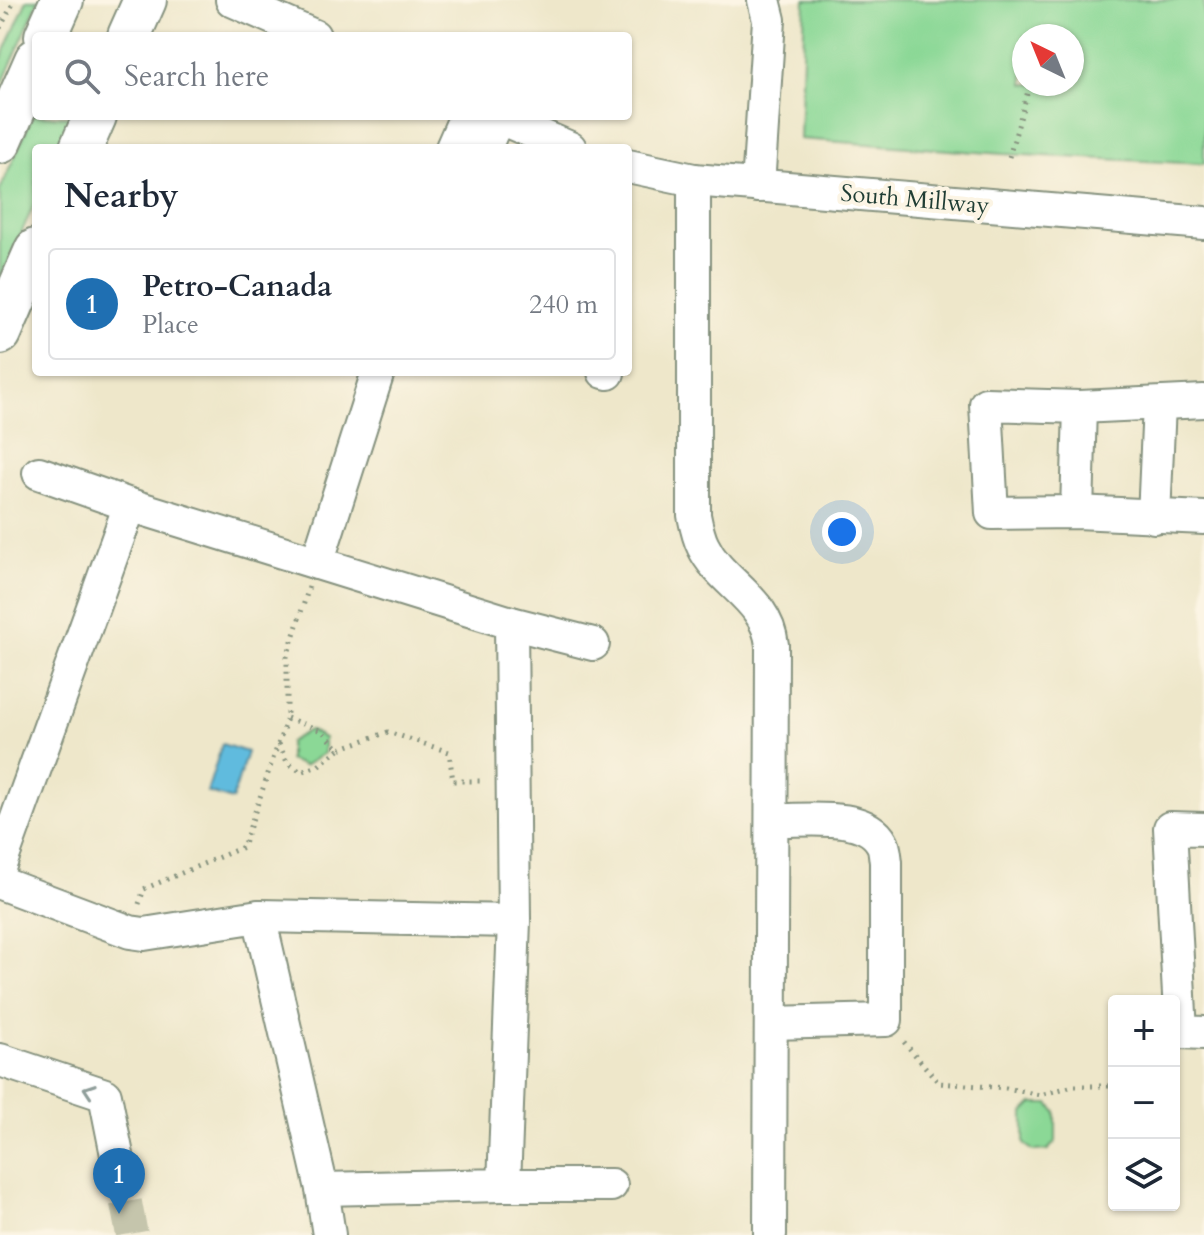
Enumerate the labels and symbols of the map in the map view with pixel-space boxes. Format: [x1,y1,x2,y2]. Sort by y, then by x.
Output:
north arrow [1012,24,1084,96]
street label: South Millway [839,177,991,222]
your location [822,512,862,552]
one-way arrow [83,1083,97,1099]
pin: 1 [93,1148,145,1214]

